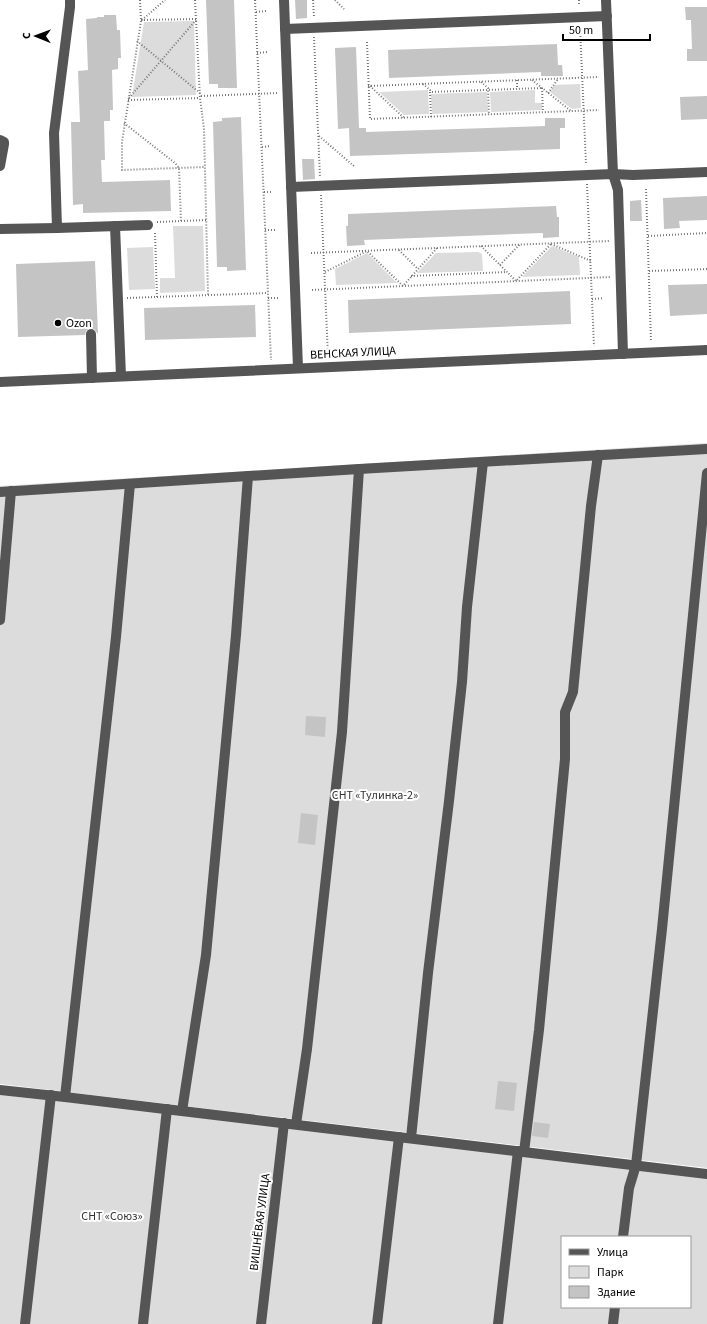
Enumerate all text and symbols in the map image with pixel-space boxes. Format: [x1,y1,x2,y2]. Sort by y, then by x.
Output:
north arrow [16,16,56,56]
scale bar [563,16,650,42]
text: 50 m [569,22,593,39]
text: С [19,32,34,39]
place label: Ozon [66,315,92,332]
marker: Ozon [53,318,63,328]
street label: ВЕНСКАЯ УЛИЦА [310,342,397,364]
park label: СНТ «Тулинка-2» [332,787,418,804]
street label: ВИШНЁВАЯ УЛИЦА [246,1172,274,1272]
park label: СНТ «Союз» [81,1208,143,1225]
legend [561,1236,691,1308]
text: Улица [597,1244,628,1261]
text: Парк [597,1264,623,1281]
text: Здание [597,1284,636,1301]

